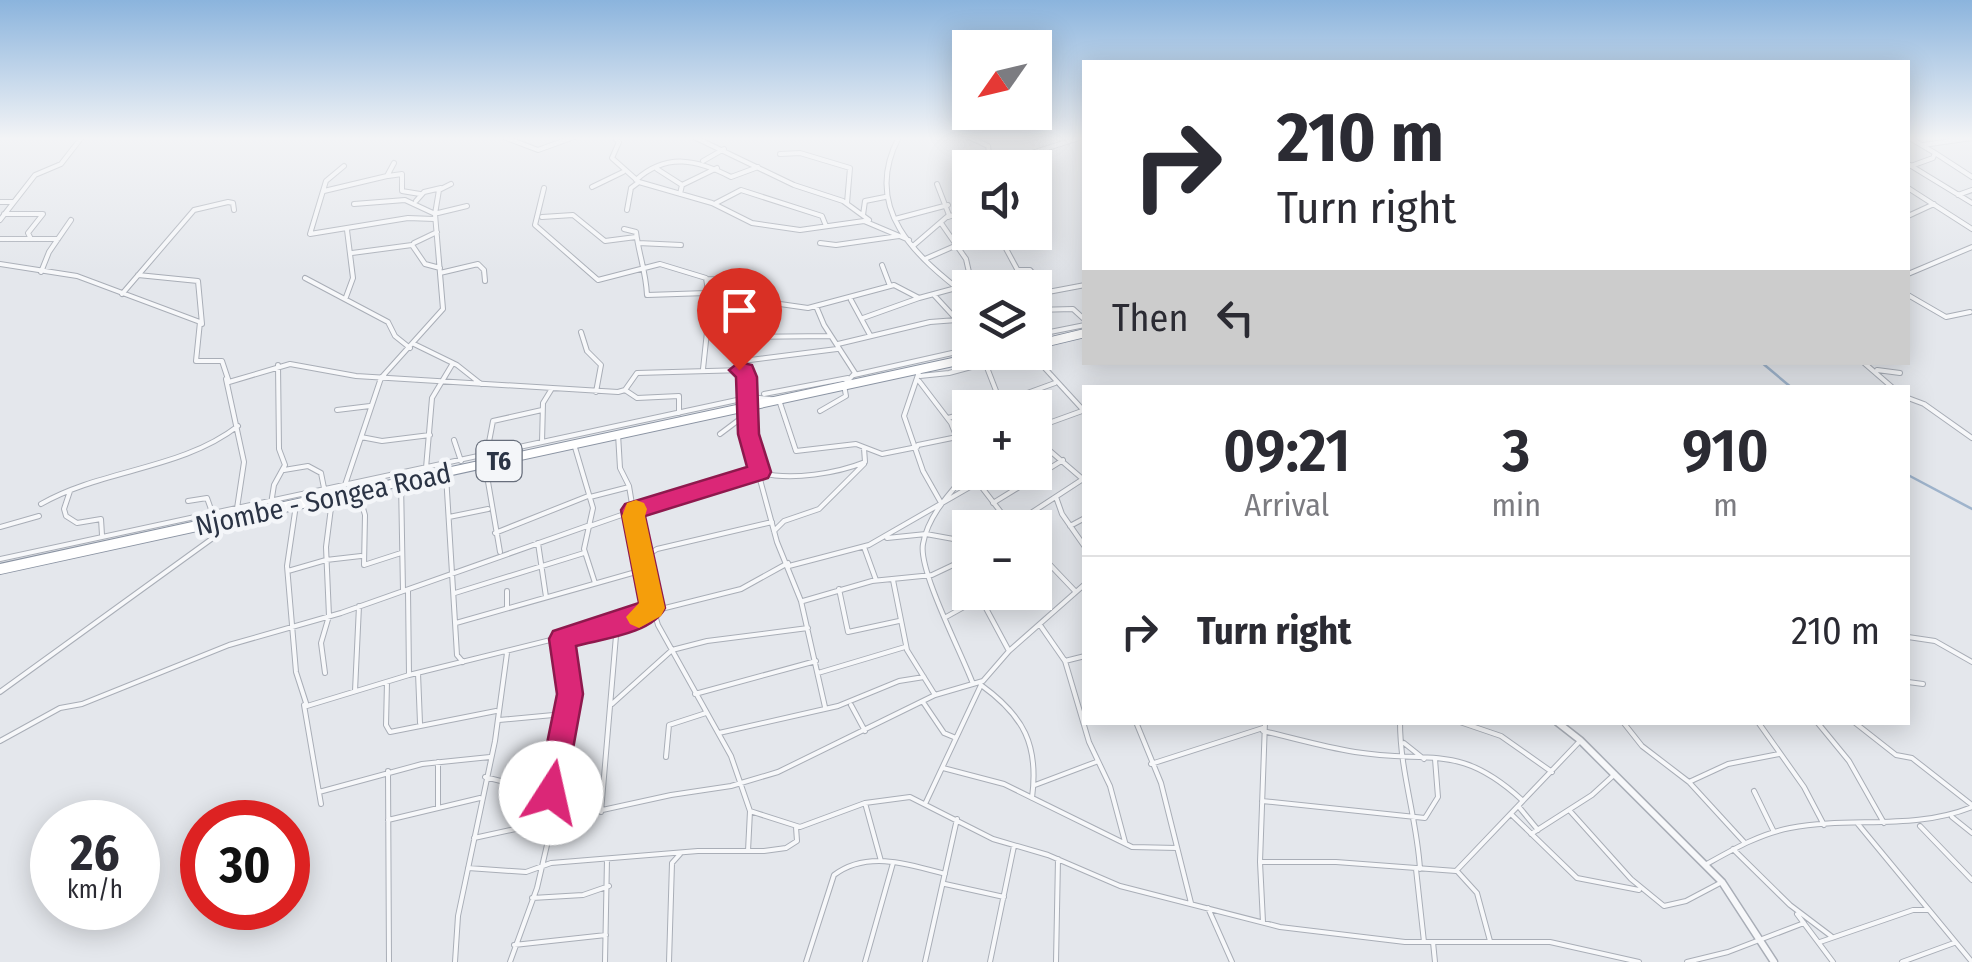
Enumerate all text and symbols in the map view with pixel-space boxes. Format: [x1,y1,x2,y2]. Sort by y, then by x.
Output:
north arrow [952,30,1052,130]
map controls [952,30,1052,610]
text: 210 m [1277,96,1444,180]
icon: right [1112,100,1242,230]
button: sound [952,150,1052,250]
text: Turn right [1277,181,1456,235]
pin [697,268,782,371]
button: layers [952,270,1052,370]
icon: arrive [712,283,767,338]
icon: left [1208,290,1263,345]
text: Then [1112,295,1188,341]
button: + [952,390,1052,490]
text: 09:21 [1223,415,1350,487]
text: 3 [1502,415,1530,487]
text: 910 [1682,415,1769,487]
road number: T6 [476,441,522,481]
street label: Njombe - Songea Road [192,456,454,543]
text: Arrival [1244,486,1329,524]
text: min [1491,486,1541,524]
text: m [1713,486,1738,524]
button: − [952,510,1052,610]
icon: right [1112,604,1167,659]
text: Turn right [1197,608,1351,654]
text: 210 m [1791,608,1880,654]
position arrow [499,741,603,845]
speed limit sign: 30 [180,800,310,930]
text: 26 [70,823,120,883]
text: km/h [67,875,123,905]

